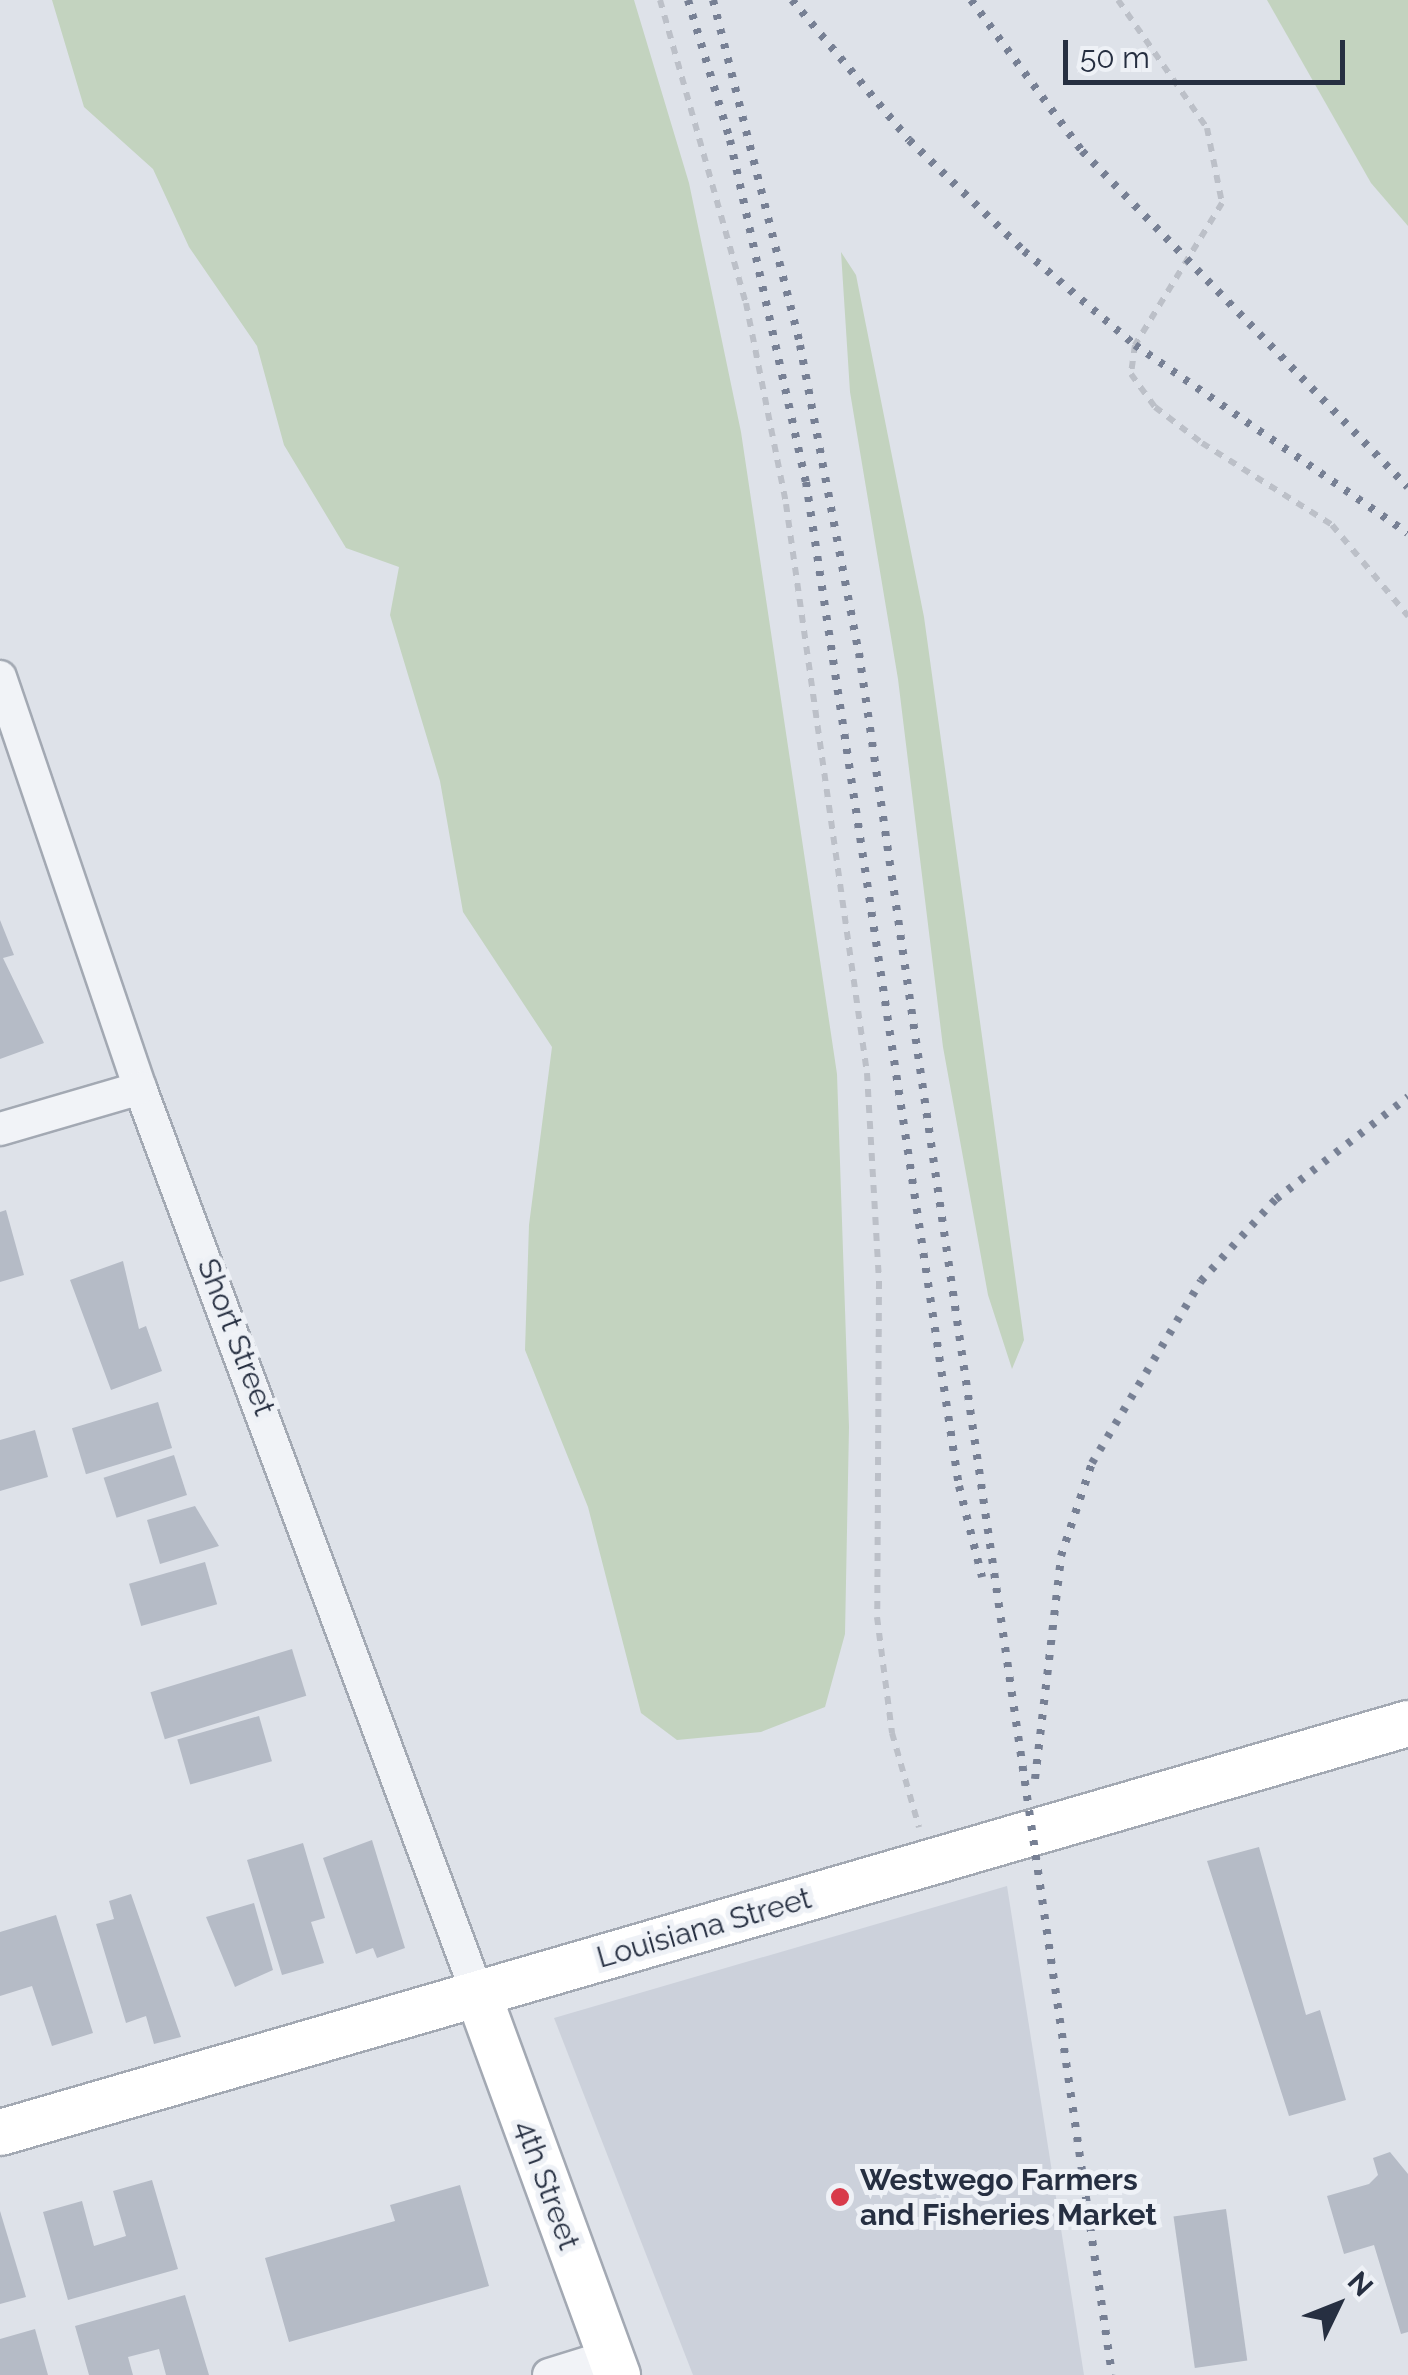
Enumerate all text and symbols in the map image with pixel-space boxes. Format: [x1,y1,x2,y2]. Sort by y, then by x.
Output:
scale bar [1068,20,1350,82]
text: 50 m [1080,40,1150,75]
street label: Short Street [190,1254,282,1420]
street label: Louisiana Street [593,1880,815,1976]
street label: 4th Street [507,2116,587,2254]
place label: Westwego Farmers and Fisheries Market [860,2162,1157,2232]
marker: Westwego Farmers and Fisheries Market [829,2186,851,2208]
north arrow [1288,2255,1388,2355]
text: N [1341,2265,1380,2303]

